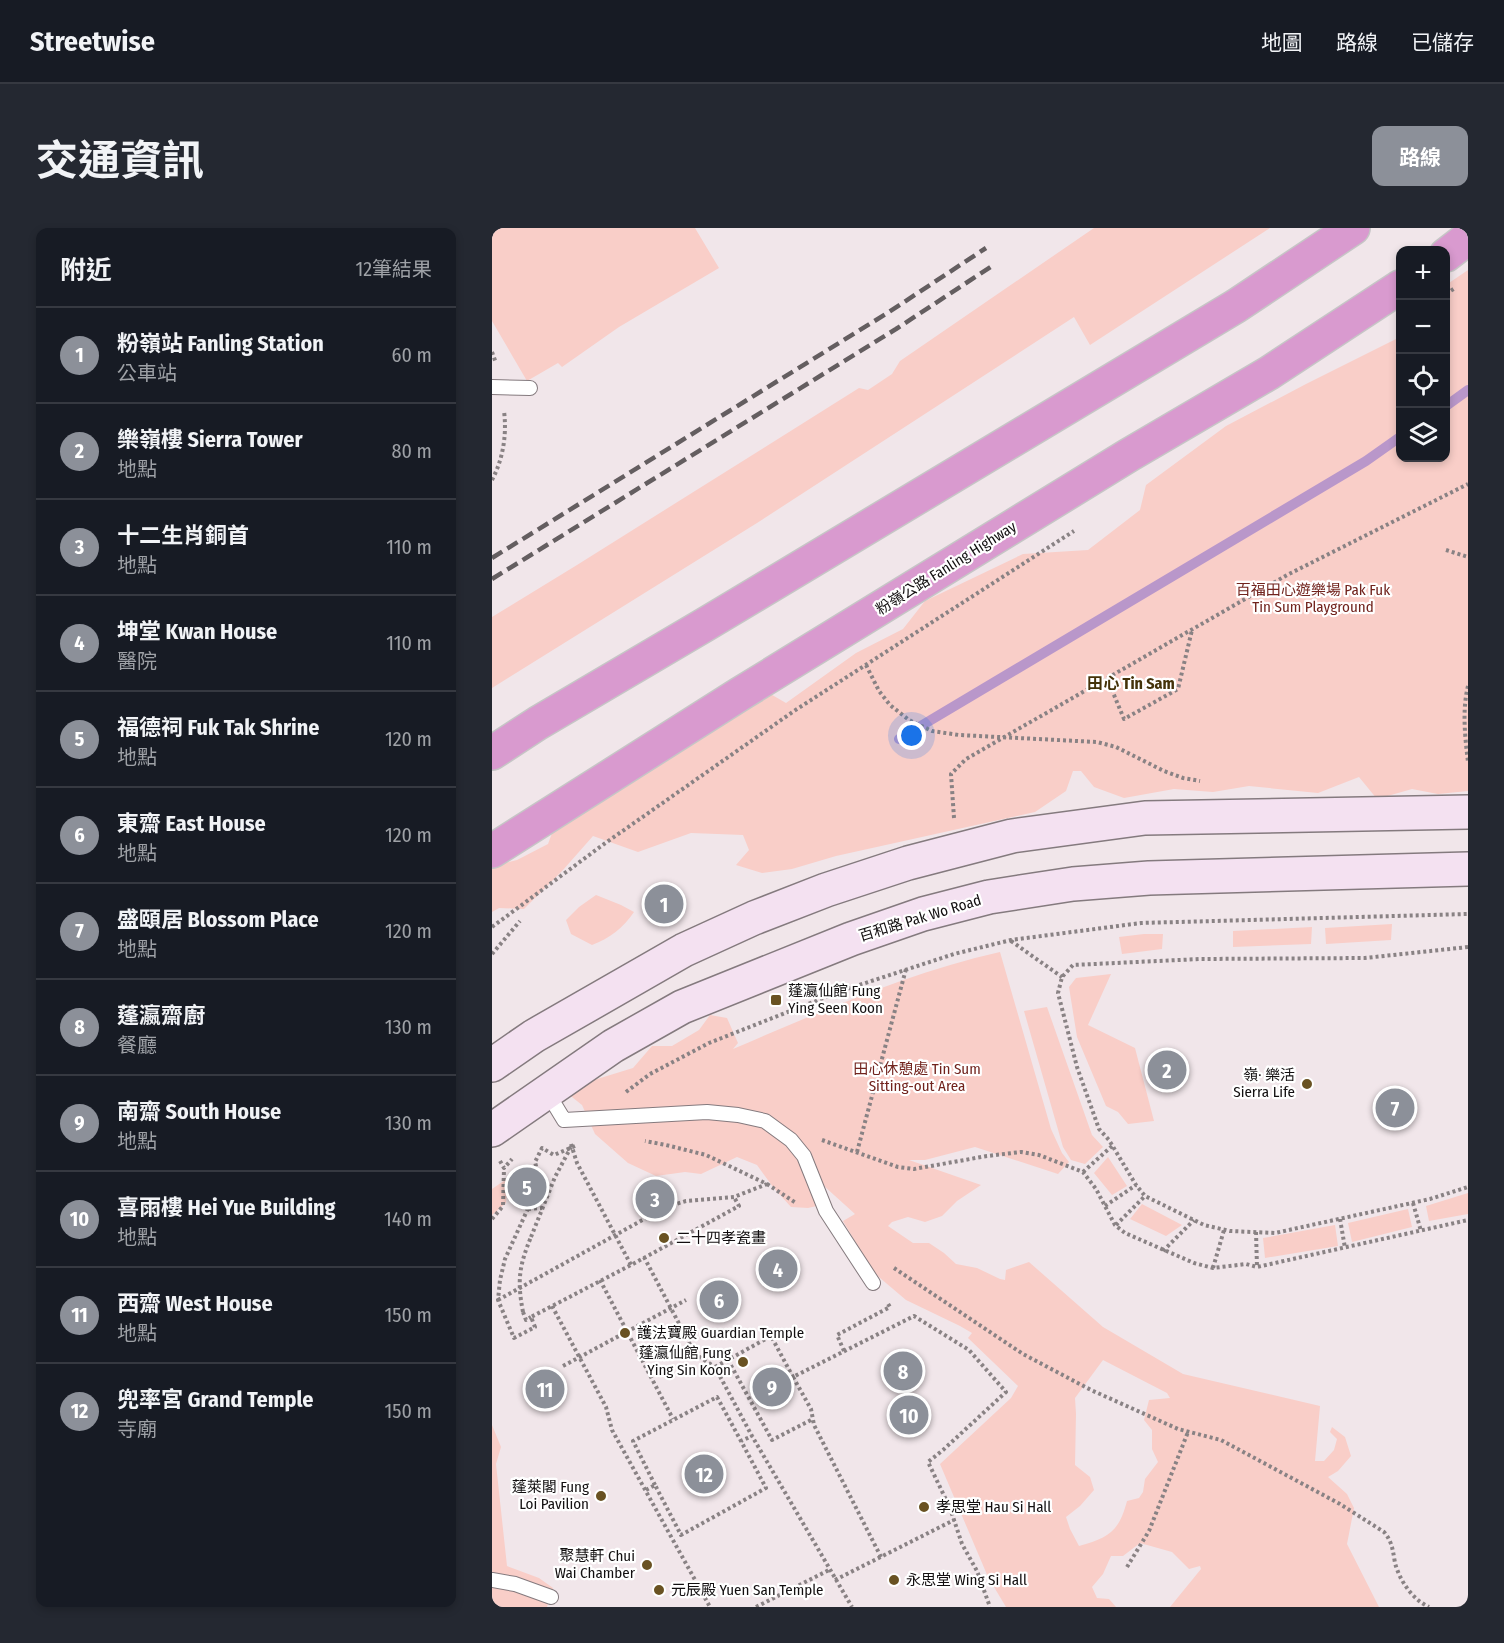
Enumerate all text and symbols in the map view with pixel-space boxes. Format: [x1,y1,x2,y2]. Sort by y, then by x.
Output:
text: Streetwise [30,25,155,58]
text: 地圖 [1261,30,1303,56]
text: 路線 [1336,30,1378,56]
text: 已儲存 [1411,30,1474,56]
button: 路線 [1372,126,1468,186]
text: 交通資訊 [36,136,204,186]
map controls [1396,246,1450,462]
button: + [1396,246,1450,300]
text: 附近 [60,255,112,286]
text: 12筆結果 [355,257,432,281]
button: − [1396,300,1450,354]
text: 粉嶺站 Fanling Station [117,330,324,357]
text: 1 [75,343,84,367]
text: 60 m [392,343,432,367]
button: locate [1396,354,1450,408]
text: 公車站 [117,361,177,385]
button: layers [1396,408,1450,462]
text: 樂嶺樓 Sierra Tower [117,426,302,453]
text: 2 [75,439,84,463]
text: 80 m [392,439,432,463]
text: 地點 [117,457,157,481]
street label: 粉嶺公路 Fanling Highway [873,517,1020,619]
text: 十二生肖銅首 [117,522,249,549]
text: 3 [75,535,84,559]
text: 110 m [386,535,432,559]
text: 地點 [117,553,157,577]
park label: 百福田心遊樂場 Pak Fuk Tin Sum Playground [1236,581,1390,616]
text: 坤堂 Kwan House [117,618,277,645]
text: 4 [74,631,85,655]
text: 110 m [386,631,432,655]
text: 醫院 [117,649,157,673]
district label: 田心 Tin Sam [1087,674,1175,693]
text: 福德祠 Fuk Tak Shrine [117,714,319,741]
your location [897,721,926,750]
text: 5 [75,727,84,751]
text: 120 m [385,727,432,751]
text: 地點 [117,745,157,769]
text: 東齋 East House [117,810,266,837]
text: 6 [74,823,85,847]
text: 120 m [385,823,432,847]
text: 地點 [117,841,157,865]
pin: 1 [644,882,684,926]
street label: 百和路 Pak Wo Road [857,891,983,945]
text: 盛頤居 Blossom Place [117,906,319,933]
text: 7 [75,919,84,943]
text: 120 m [385,919,432,943]
text: 地點 [117,937,157,961]
place label: 蓬瀛仙館 Fung Ying Seen Koon [788,982,883,1017]
marker: 蓬瀛仙館 Fung Ying Seen Koon [769,993,783,1007]
text: 蓬瀛齋廚 [117,1002,205,1029]
text: 8 [74,1015,85,1039]
text: 130 m [385,1015,432,1039]
text: 餐廳 [117,1033,157,1057]
pin: 2 [1148,1048,1186,1092]
park label: 田心休憩處 Tin Sum Sitting-out Area [853,1060,981,1095]
place label: 嶺· 樂活 Sierra Life [1233,1066,1295,1101]
marker: 嶺· 樂活 Sierra Life [1300,1077,1314,1091]
pin: 7 [1376,1086,1414,1130]
text: 南齋 South House [117,1098,281,1125]
text: 9 [74,1111,85,1135]
text: 130 m [385,1111,432,1135]
text: 地點 [117,1129,157,1153]
pin: 5 [507,1164,546,1210]
pin: 3 [636,1176,674,1222]
text: 喜雨樓 Hei Yue Building [117,1194,336,1221]
text: 10 [70,1207,89,1231]
text: 140 m [384,1207,432,1231]
text: 地點 [117,1225,157,1249]
place label: 二十四孝瓷畫 [676,1229,766,1247]
marker: 二十四孝瓷畫 [657,1231,671,1245]
pin: 4 [758,1246,798,1292]
pin: 6 [700,1278,738,1322]
text: 西齋 West House [117,1290,273,1317]
text: 11 [71,1303,88,1327]
text: 150 m [385,1303,432,1327]
text: 地點 [117,1321,157,1345]
place label: 護法寶殿 Guardian Temple [637,1324,804,1342]
marker: 護法寶殿 Guardian Temple [618,1326,632,1340]
place label: 蓬瀛仙館 Fung Ying Sin Koon [639,1344,731,1379]
pin: 8 [884,1348,922,1394]
marker: 蓬瀛仙館 Fung Ying Sin Koon [736,1355,750,1369]
pin: 9 [752,1364,792,1410]
pin: 11 [526,1366,564,1412]
text: 兜率宮 Grand Temple [117,1386,314,1413]
pin: 10 [890,1392,928,1438]
text: 12 [71,1399,88,1423]
text: 150 m [385,1399,432,1423]
text: 寺廟 [117,1417,157,1441]
pin: 12 [684,1452,724,1496]
place label: 蓬萊閣 Fung Loi Pavilion [512,1478,589,1513]
marker: 蓬萊閣 Fung Loi Pavilion [594,1489,608,1503]
place label: 孝思堂 Hau Si Hall [936,1498,1051,1516]
marker: 孝思堂 Hau Si Hall [917,1500,931,1514]
place label: 聚慧軒 Chui Wai Chamber [555,1547,636,1582]
marker: 聚慧軒 Chui Wai Chamber [640,1558,654,1572]
place label: 永思堂 Wing Si Hall [906,1571,1027,1589]
marker: 永思堂 Wing Si Hall [887,1573,901,1587]
place label: 元辰殿 Yuen San Temple [671,1581,824,1599]
marker: 元辰殿 Yuen San Temple [652,1583,666,1597]

